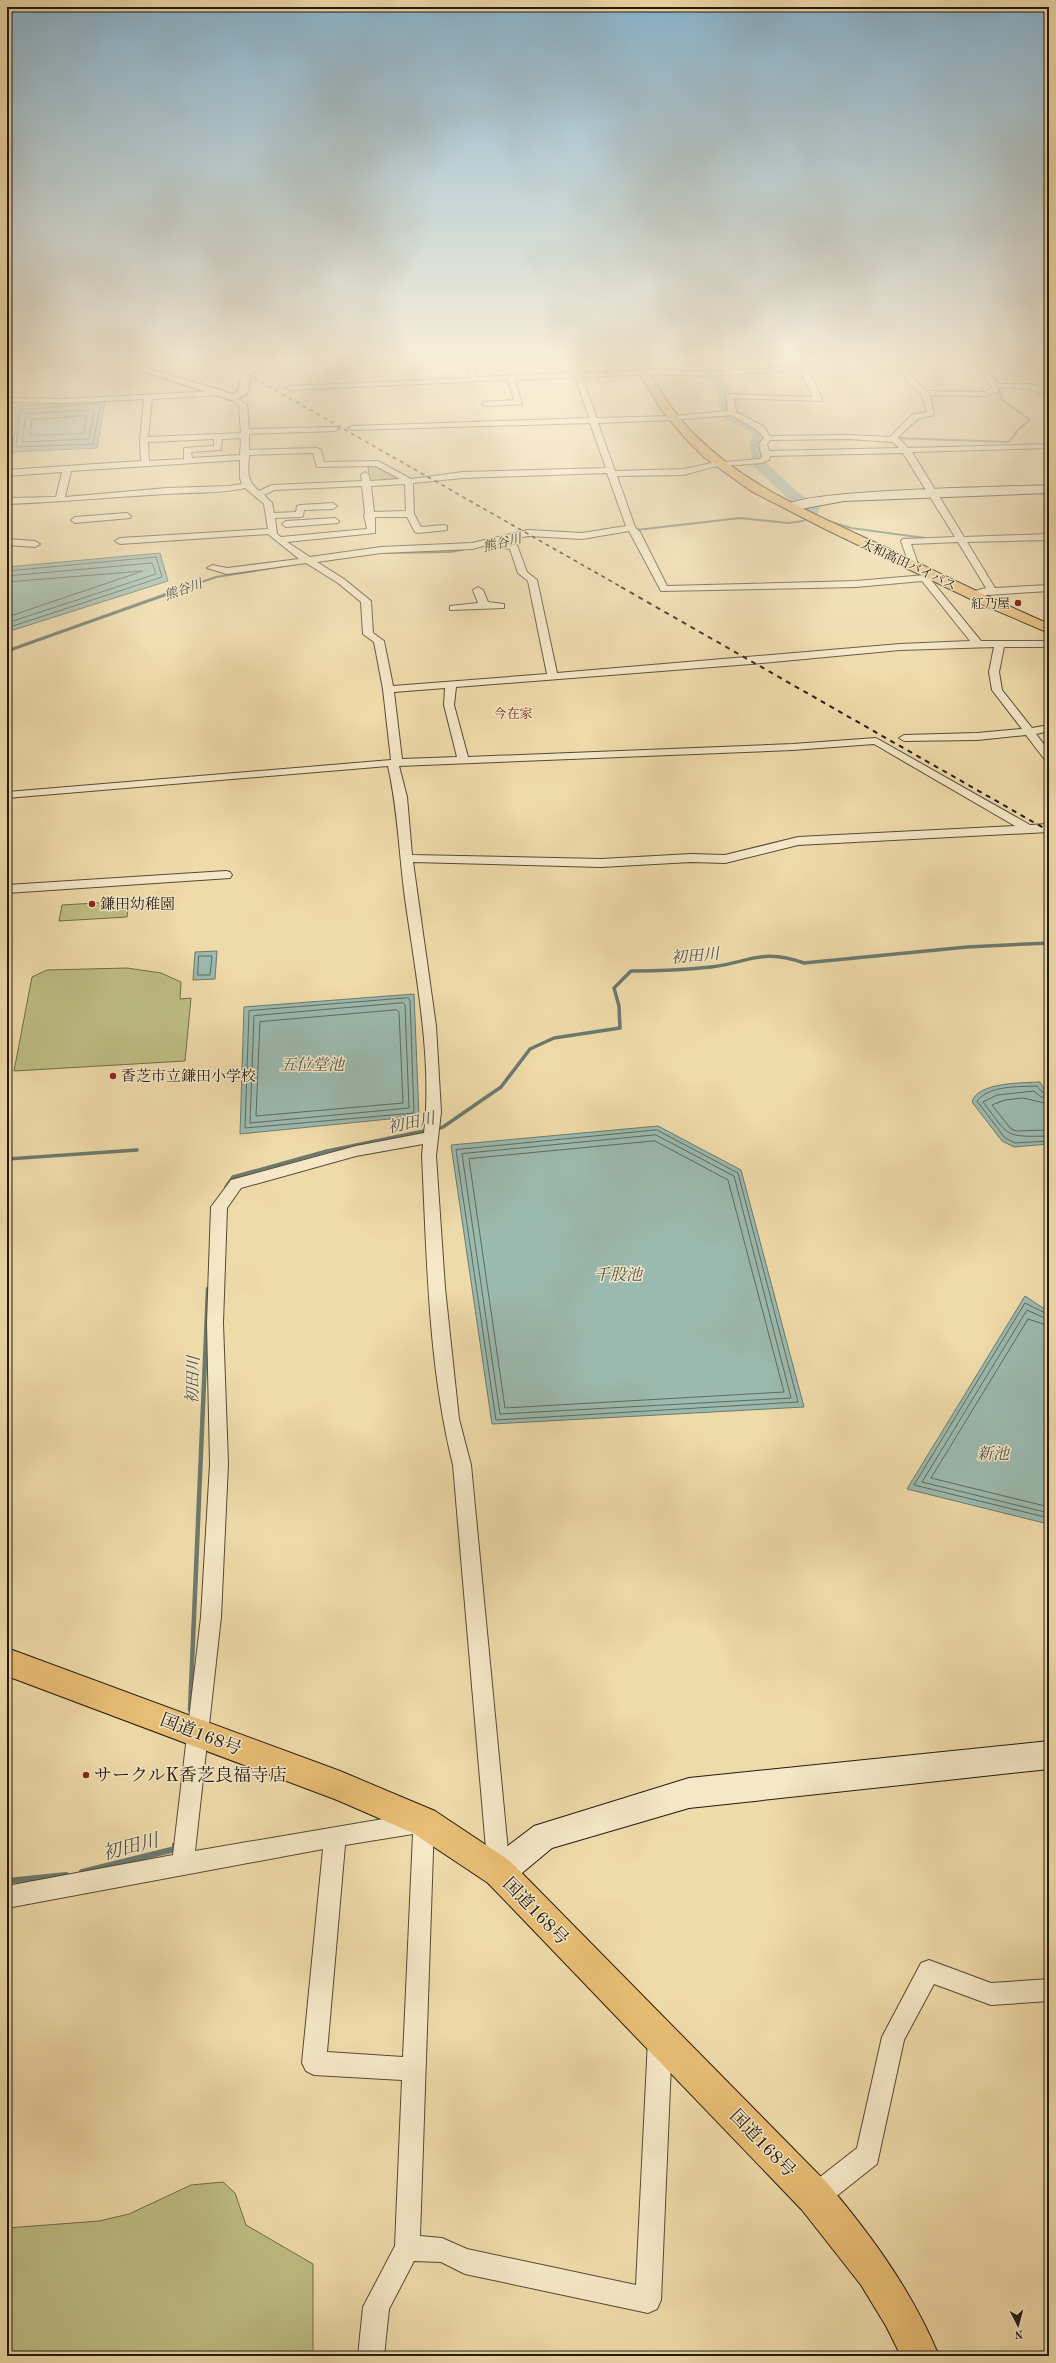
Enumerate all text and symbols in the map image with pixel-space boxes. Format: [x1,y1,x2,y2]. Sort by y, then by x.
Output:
water label: 熊谷川 [482,531,525,554]
street label: 大和高田バイパス [859,537,959,593]
water label: 熊谷川 [163,576,206,603]
place label: 紅乃屋 [971,597,1010,611]
marker: 紅乃屋 [1013,598,1023,608]
district label: 今在家 [493,706,533,721]
place label: 鎌田幼稚園 [100,896,175,913]
marker: 鎌田幼稚園 [87,899,97,909]
water label: 初田川 [670,945,722,967]
water label: 五位堂池 [280,1056,346,1074]
place label: 香芝市立鎌田小学校 [121,1068,256,1085]
marker: 香芝市立鎌田小学校 [108,1071,118,1081]
water label: 初田川 [386,1109,439,1137]
water label: 千股池 [594,1266,644,1284]
water label: 初田川 [183,1354,203,1404]
water label: 新池 [977,1445,1011,1463]
street label: 国道168号 [158,1709,244,1759]
place label: サークルK香芝良福寺店 [94,1765,287,1785]
marker: サークルK香芝良福寺店 [81,1770,91,1780]
water label: 初田川 [100,1830,162,1865]
street label: 国道168号 [499,1873,573,1949]
street label: 国道168号 [726,2105,800,2181]
north arrow [998,2305,1038,2345]
text: N [1014,2328,1024,2339]

